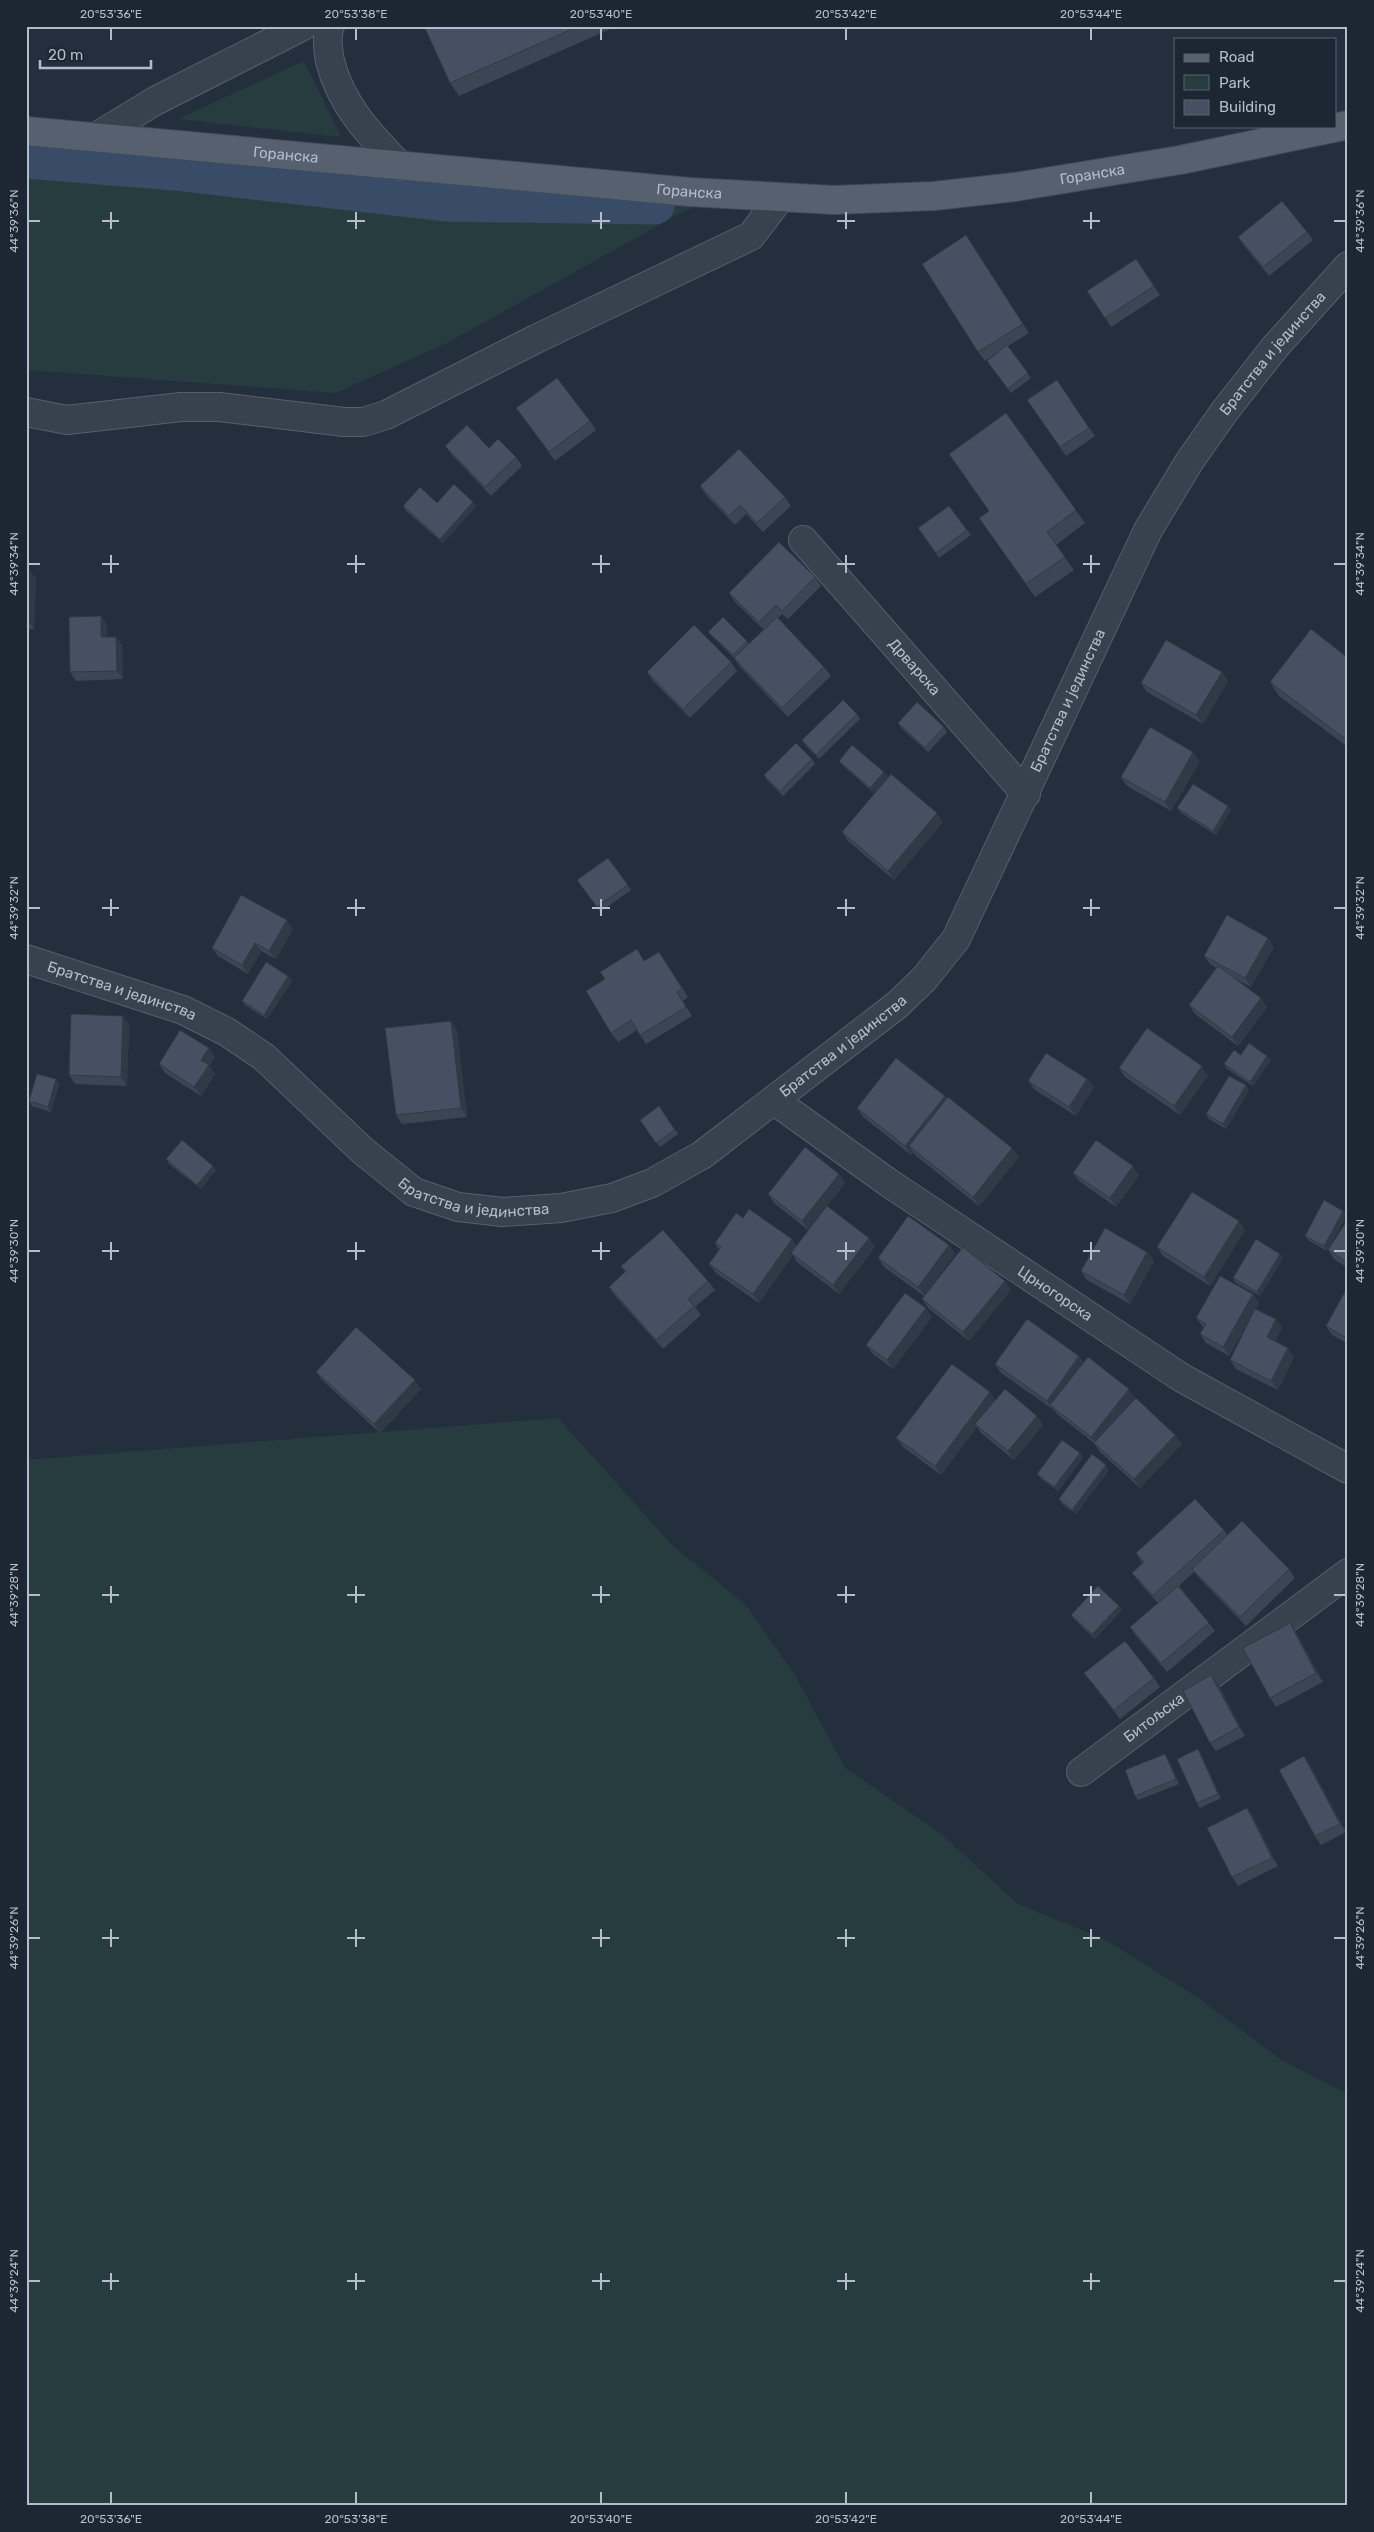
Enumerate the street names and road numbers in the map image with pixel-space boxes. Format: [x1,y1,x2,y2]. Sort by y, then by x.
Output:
street label: Горанска [252,143,319,167]
street label: Горанска [1059,160,1126,189]
street label: Горанска [656,180,722,203]
street label: Братства и јединства [1216,288,1330,419]
street label: Братства и јединства [1027,626,1109,775]
street label: Дрварска [885,635,944,699]
street label: Братства и јединства [45,958,199,1024]
street label: Братства и јединства [776,991,911,1101]
street label: Братства и јединства [394,1174,550,1221]
street label: Црногорска [1014,1262,1096,1325]
street label: Битољска [1120,1689,1188,1746]

